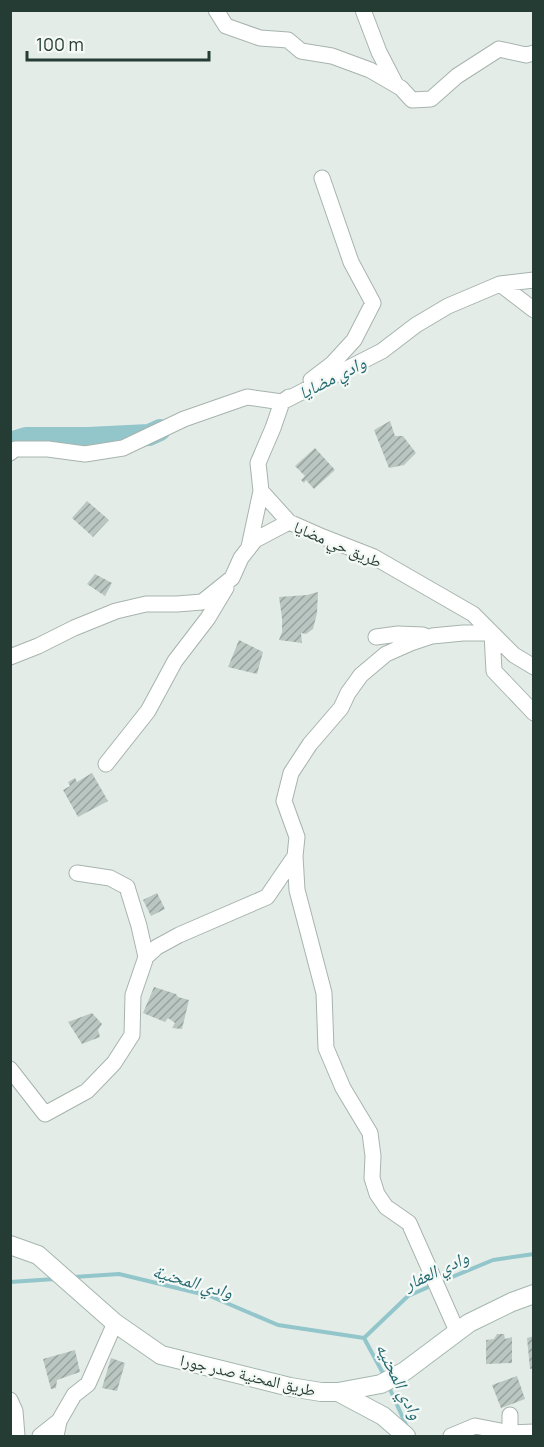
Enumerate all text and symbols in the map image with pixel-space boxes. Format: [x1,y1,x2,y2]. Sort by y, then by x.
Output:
scale bar [27,24,208,62]
text: 100 m [36,32,84,56]
water label: وادي مضايا [294,350,372,407]
street label: طريق حي مضايا [290,516,385,574]
water label: وادي العفار [398,1244,474,1300]
water label: وادي المحنية [149,1258,236,1307]
water label: وادي المحنيه [368,1339,429,1425]
street label: طريق المحنية صدر جورا [178,1349,318,1401]

